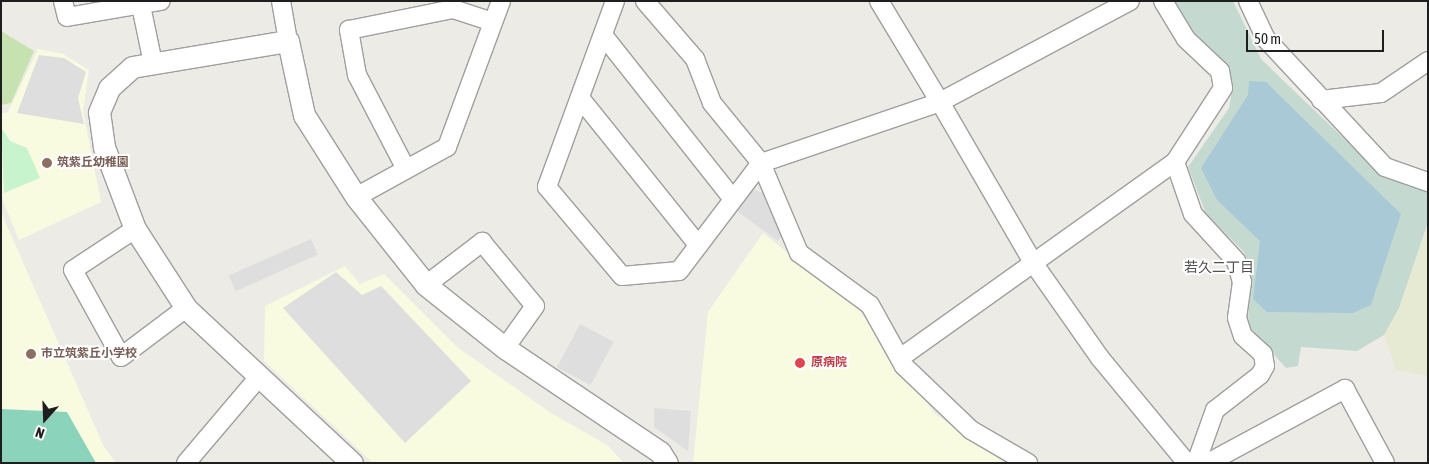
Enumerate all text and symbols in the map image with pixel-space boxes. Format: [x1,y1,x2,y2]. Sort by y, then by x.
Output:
scale bar [1249,20,1386,52]
text: 50 m [1254,30,1281,47]
place label: 筑紫丘幼稚園 [57,156,129,170]
marker: 筑紫丘幼稚園 [41,157,53,169]
district label: 若久二丁目 [1184,259,1254,275]
place label: 市立筑紫丘小学校 [41,347,137,361]
marker: 市立筑紫丘小学校 [25,348,37,360]
marker: 原病院 [793,356,807,370]
place label: 原病院 [811,356,847,370]
north arrow [20,394,70,444]
text: N [33,424,46,442]

